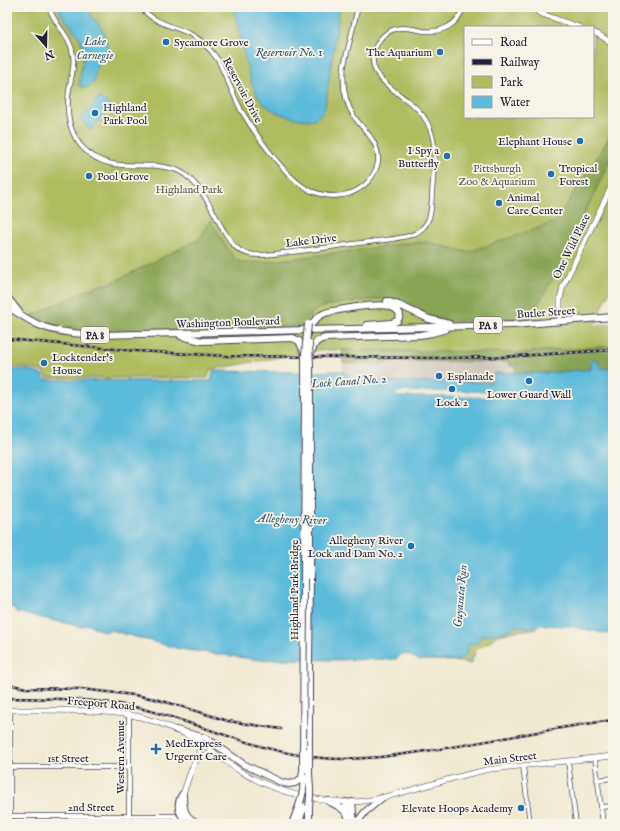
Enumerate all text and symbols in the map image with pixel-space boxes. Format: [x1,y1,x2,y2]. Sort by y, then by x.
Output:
north arrow [26,26,66,66]
legend [464,26,594,118]
water label: Lake Carnegie [77,34,113,64]
text: Road [500,35,528,50]
place label: Sycamore Grove [174,36,249,50]
marker: Sycamore Grove [161,37,171,47]
water label: Reservoir No. 1 [255,45,323,60]
text: N [42,46,57,63]
place label: The Aquarium [366,46,433,60]
marker: The Aquarium [435,47,445,57]
street label: Reservoir Drive [219,55,265,126]
text: Railway [500,55,539,70]
text: Park [500,75,523,90]
text: Water [500,95,531,110]
place label: Highland Park Pool [103,101,147,128]
marker: Highland Park Pool [90,108,100,118]
place label: Elephant House [498,135,572,149]
marker: Elephant House [575,136,585,146]
place label: I Spy a Butterfly [398,144,440,171]
marker: I Spy a Butterfly [442,151,452,161]
park label: Pittsburgh Zoo & Aquarium [458,162,536,189]
place label: Tropical Forest [559,162,597,189]
marker: Tropical Forest [546,169,556,179]
place label: Pool Grove [97,170,149,184]
marker: Pool Grove [84,171,94,181]
park label: Highland Park [155,183,223,197]
place label: Animal Care Center [506,191,563,218]
marker: Animal Care Center [494,198,504,208]
street label: One Wild Place [550,211,594,281]
street label: Lake Drive [285,231,338,251]
street label: Butler Street [516,304,576,322]
street label: Washington Boulevard [176,314,280,332]
road number: PA 8 [474,317,502,333]
road number: PA 8 [81,327,109,343]
place label: Locktender's House [52,351,113,378]
marker: Locktender's House [39,358,49,368]
place label: Esplanade [447,370,494,384]
water label: Lock Canal No. 2 [310,371,388,392]
marker: Esplanade [434,371,444,381]
marker: Lower Guard Wall [524,376,534,386]
marker: Lock 2 [447,384,457,394]
place label: Lower Guard Wall [487,388,571,402]
place label: Lock 2 [436,396,468,410]
water label: Allegheny River [255,511,328,529]
place label: Allegheny River Lock and Dam No. 2 [308,534,403,561]
street label: Highland Park Bridge [288,540,302,640]
marker: Allegheny River Lock and Dam No. 2 [406,541,416,551]
water label: Guyasuta Run [450,564,471,628]
street label: Freeport Road [66,694,135,714]
street label: Western Avenue [114,720,128,794]
place label: MedExpress Urgernt Care [165,737,227,764]
marker: MedExpress Urgernt Care [150,743,162,755]
street label: Main Street [483,749,538,769]
street label: 1st Street [47,752,89,766]
street label: 2nd Street [68,801,115,815]
place label: Elevate Hoops Academy [402,802,514,816]
marker: Elevate Hoops Academy [516,803,526,813]

